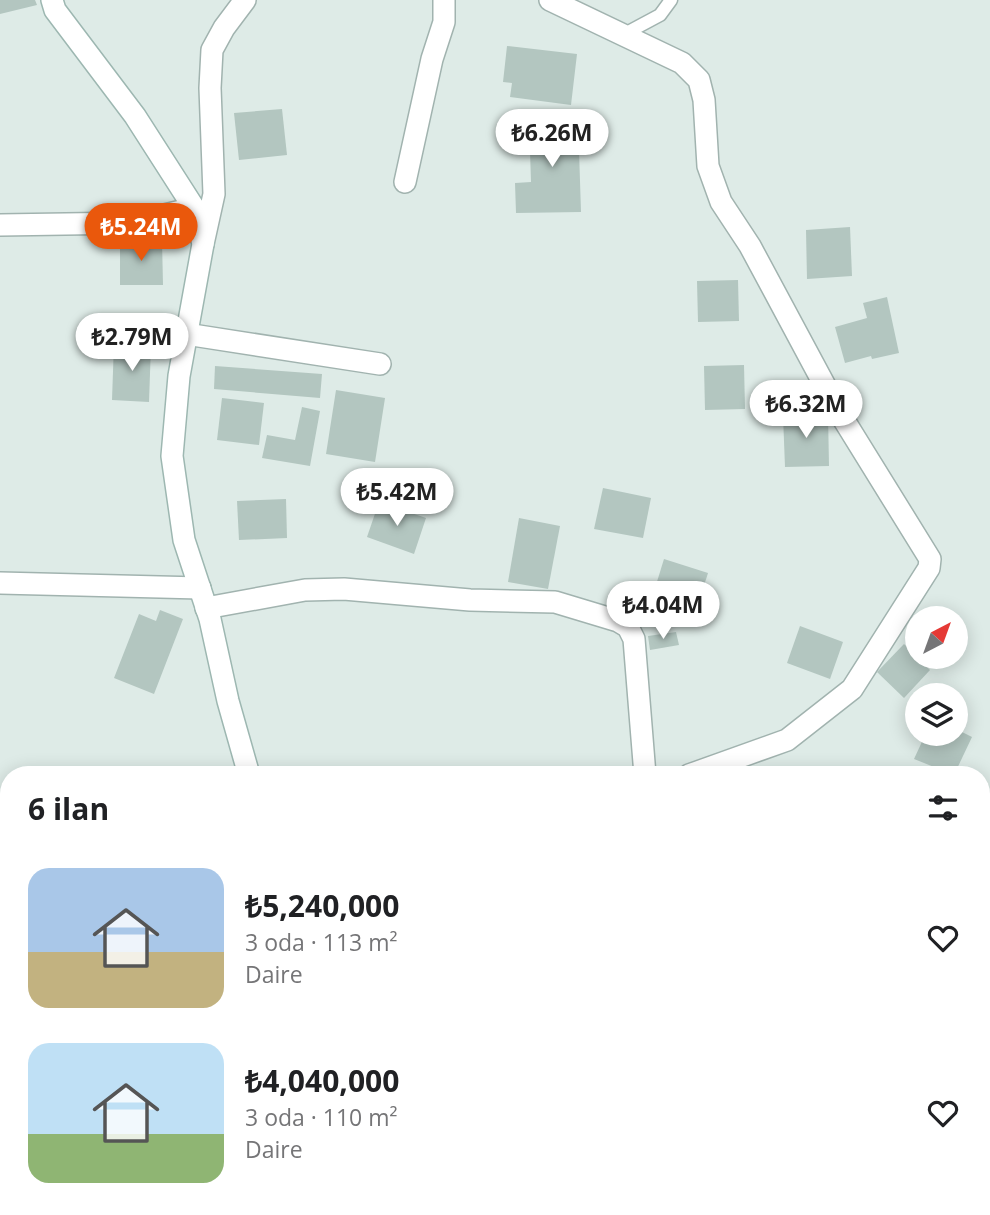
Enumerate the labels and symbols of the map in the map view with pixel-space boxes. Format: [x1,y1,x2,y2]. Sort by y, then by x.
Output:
pin: ₺6.26M [495,110,609,169]
pin: ₺5.24M [84,204,198,263]
pin: ₺2.79M [75,314,189,373]
pin: ₺6.32M [749,380,863,440]
pin: ₺5.42M [340,468,454,528]
pin: ₺4.04M [606,582,720,641]
north arrow [905,606,968,668]

